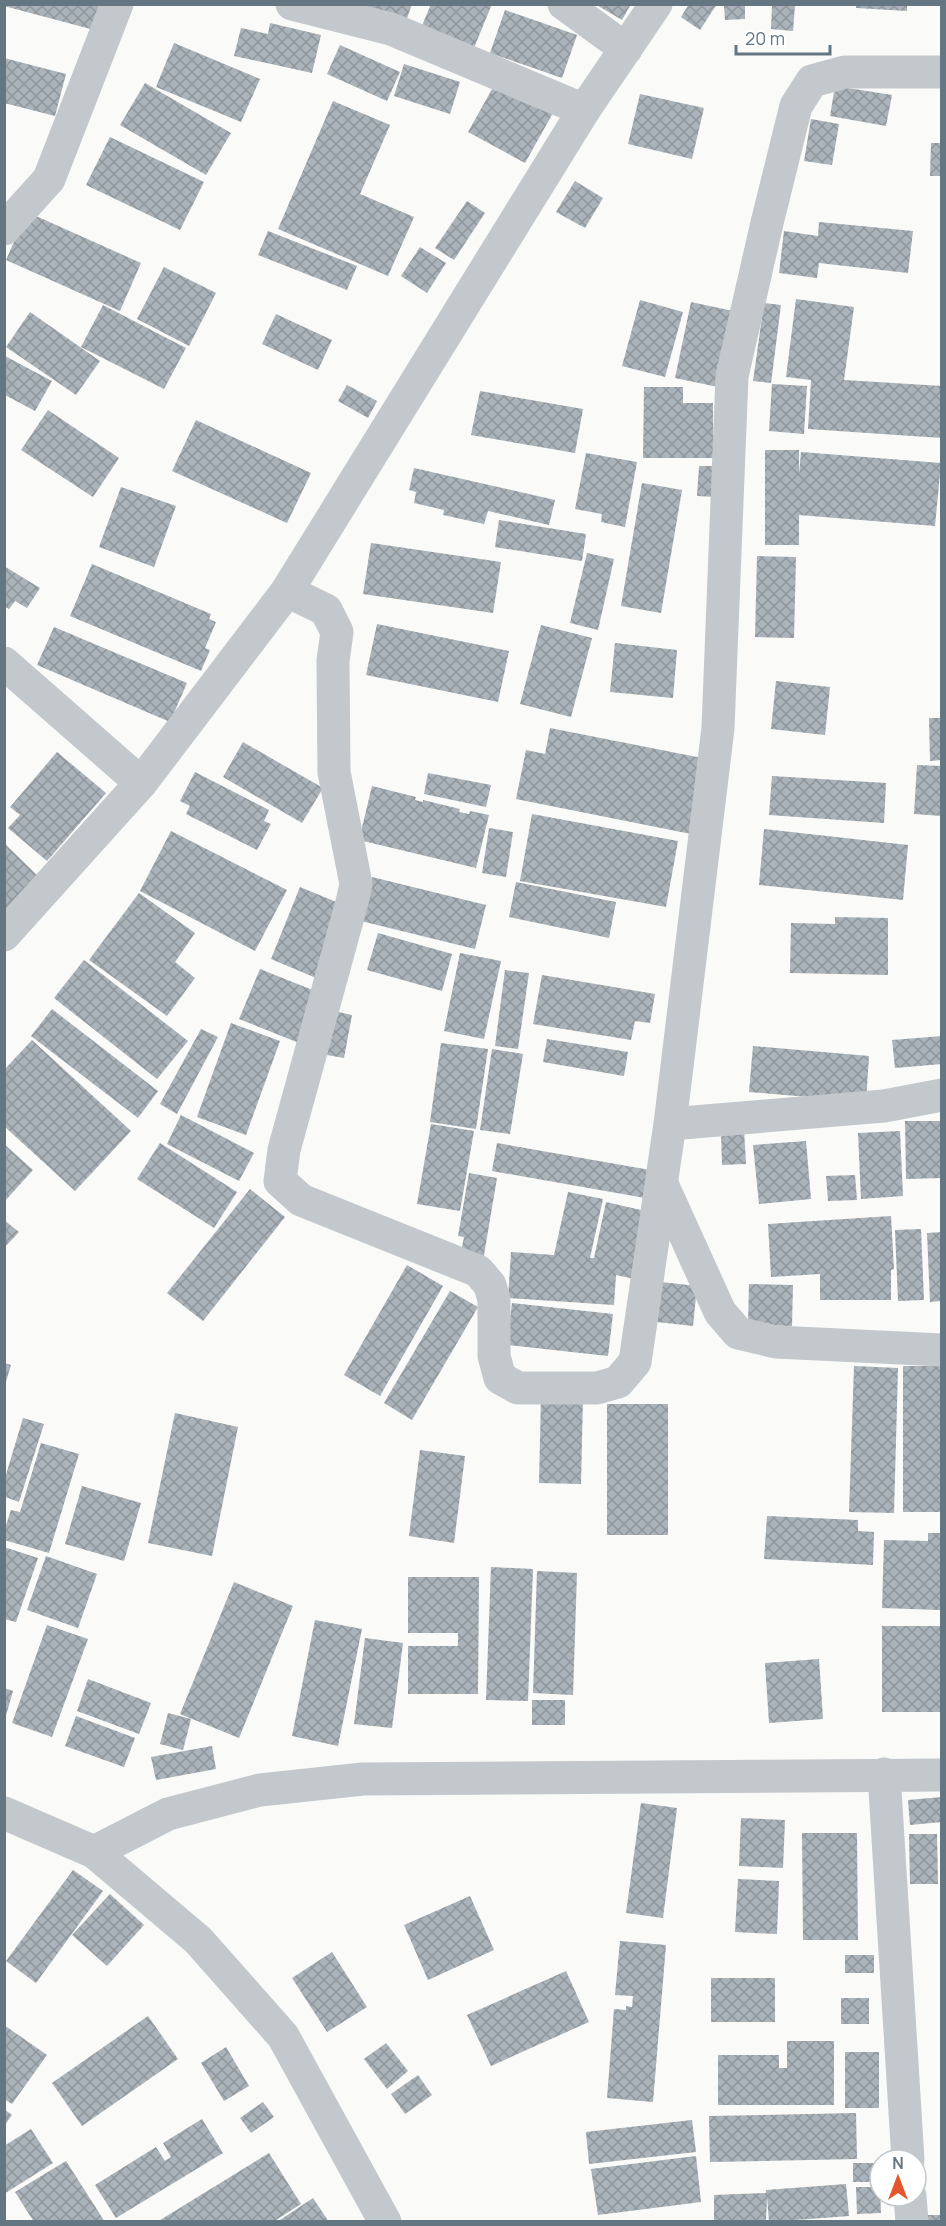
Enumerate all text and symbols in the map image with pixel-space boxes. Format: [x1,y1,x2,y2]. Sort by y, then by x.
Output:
scale bar [736,18,830,56]
text: 20 m [745,26,785,50]
north arrow [868,2148,928,2208]
text: N [892,2152,904,2174]

